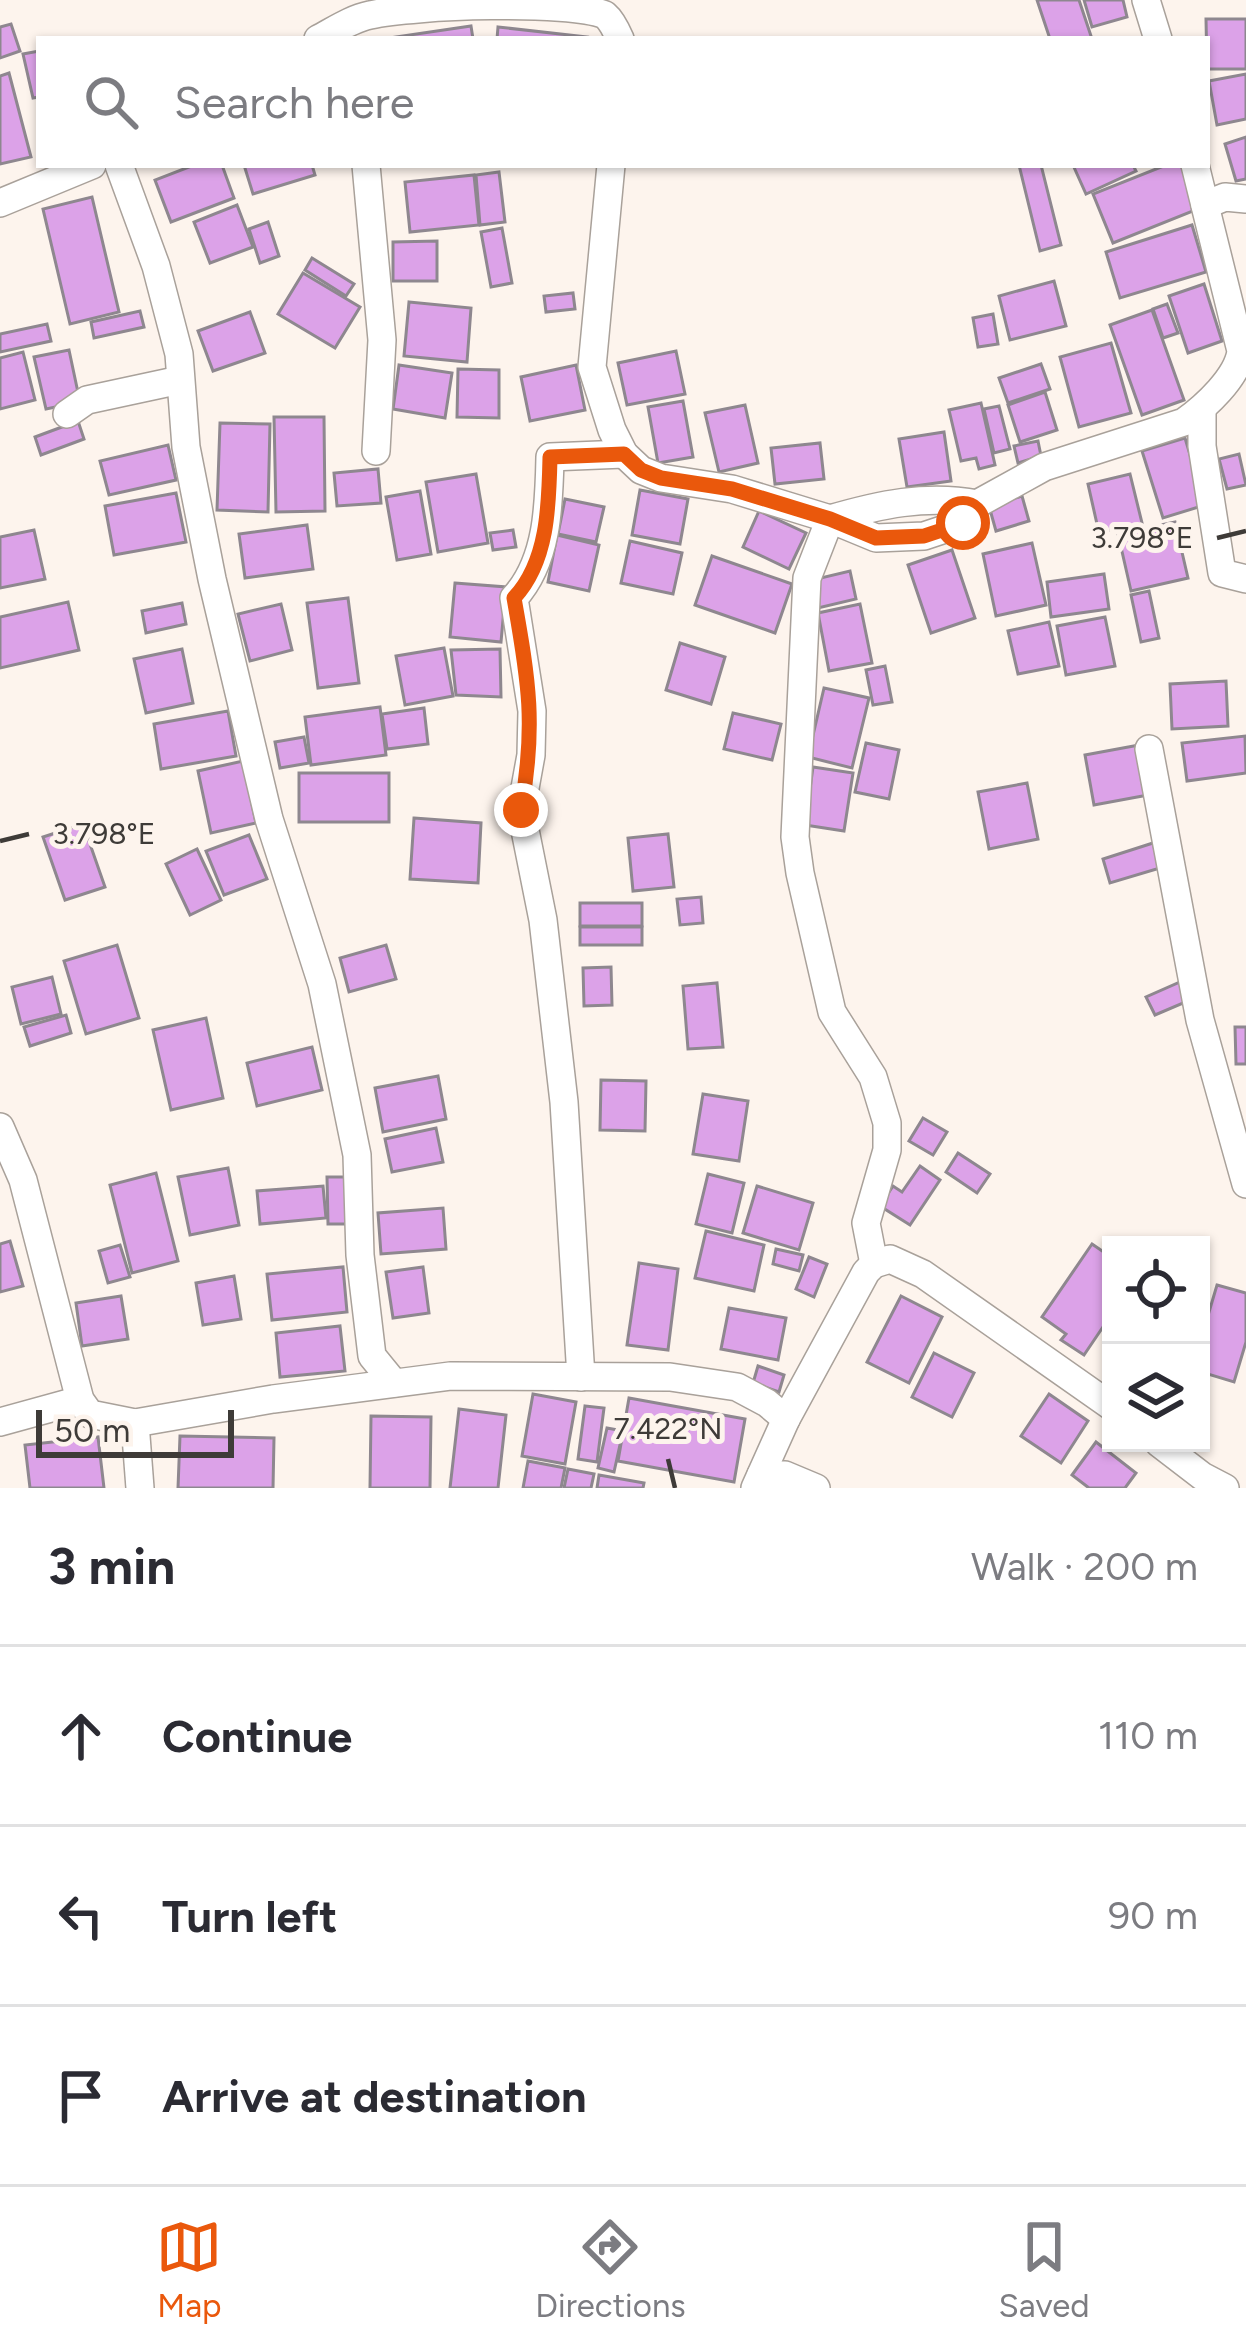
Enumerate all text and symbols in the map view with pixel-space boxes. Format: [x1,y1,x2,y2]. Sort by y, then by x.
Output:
search box [36,36,1210,168]
icon: search [78,69,144,135]
text: Search here [174,75,414,129]
route start [936,496,990,550]
text: 3.798°E [1091,519,1193,556]
route end [494,783,548,837]
text: 3.798°E [53,815,155,852]
map controls [1102,1236,1210,1452]
button: locate [1102,1236,1210,1344]
button: layers [1102,1344,1210,1452]
scale bar [36,1404,234,1457]
text: 7.422°N [614,1410,722,1447]
text: 50 m [54,1411,130,1450]
text: 3 min [48,1536,175,1597]
text: Walk · 200 m [971,1543,1198,1590]
icon: ahead [48,1703,114,1769]
text: Continue [162,1709,352,1763]
text: 110 m [1098,1712,1198,1759]
icon: left [48,1883,114,1949]
text: Turn left [162,1889,337,1943]
text: 90 m [1108,1892,1198,1939]
icon: arrive [48,2063,114,2129]
text: Arrive at destination [162,2069,586,2123]
tab: Map [156,2214,222,2325]
tab: Directions [535,2214,686,2325]
tab: Saved [999,2214,1090,2325]

